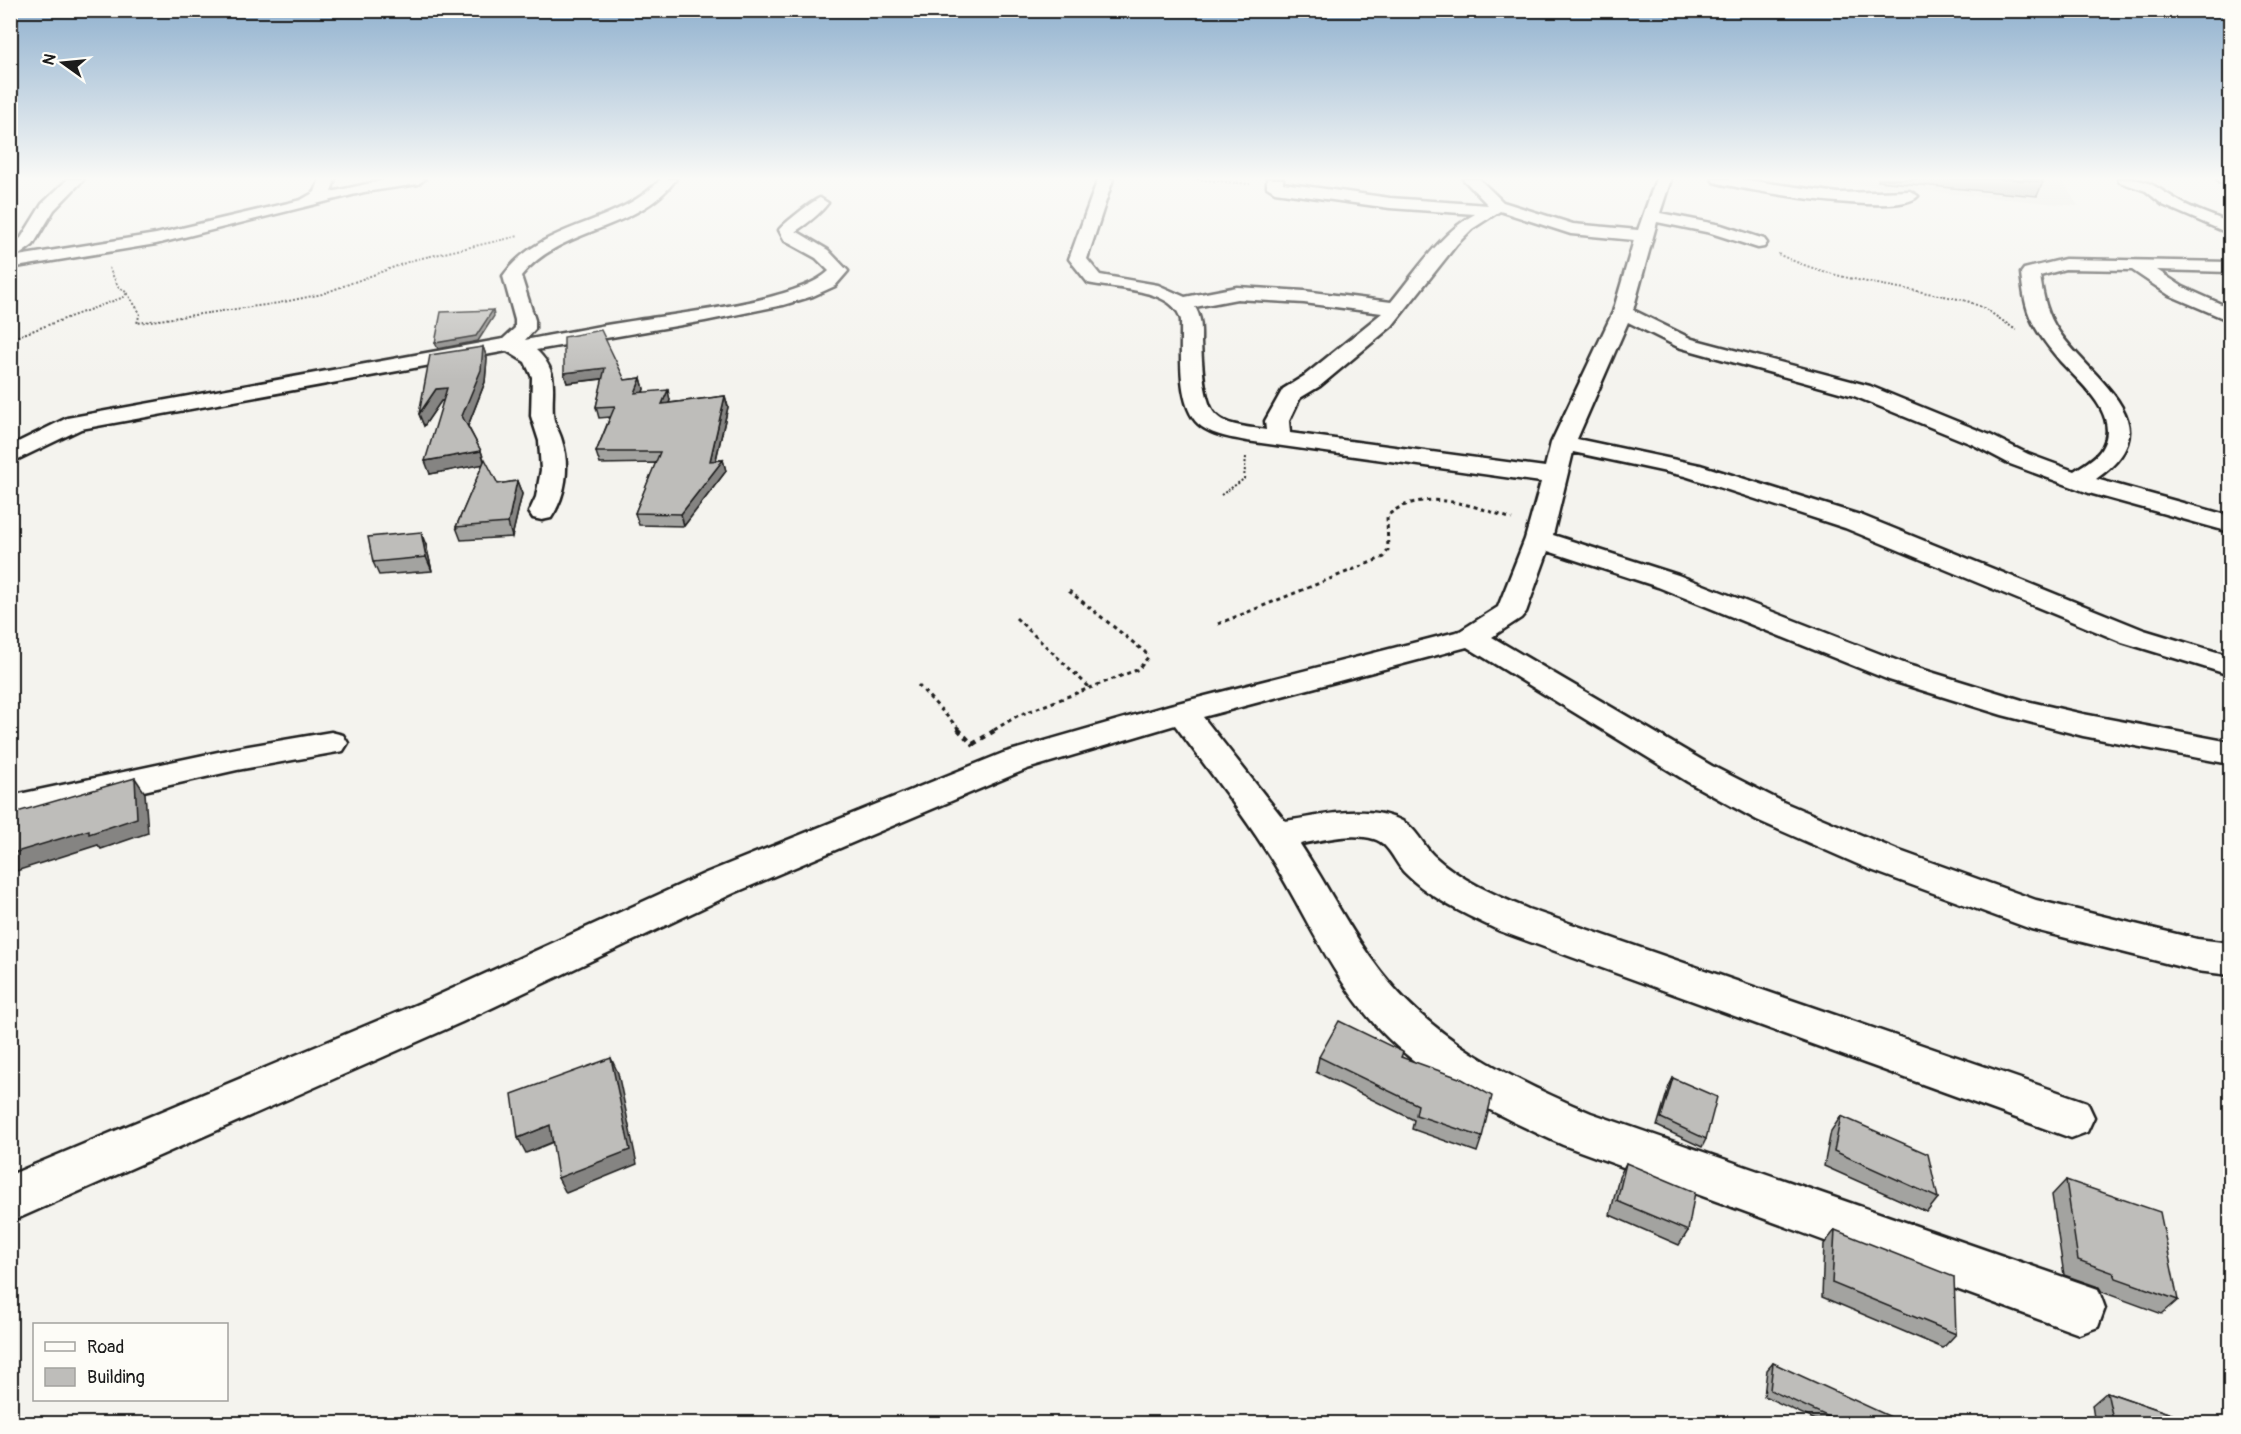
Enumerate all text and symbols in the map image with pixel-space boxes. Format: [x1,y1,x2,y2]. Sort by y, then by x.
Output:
north arrow [33,33,93,93]
text: N [38,51,61,67]
legend [33,1323,228,1401]
text: Road [87,1336,124,1359]
text: Building [87,1366,145,1389]

